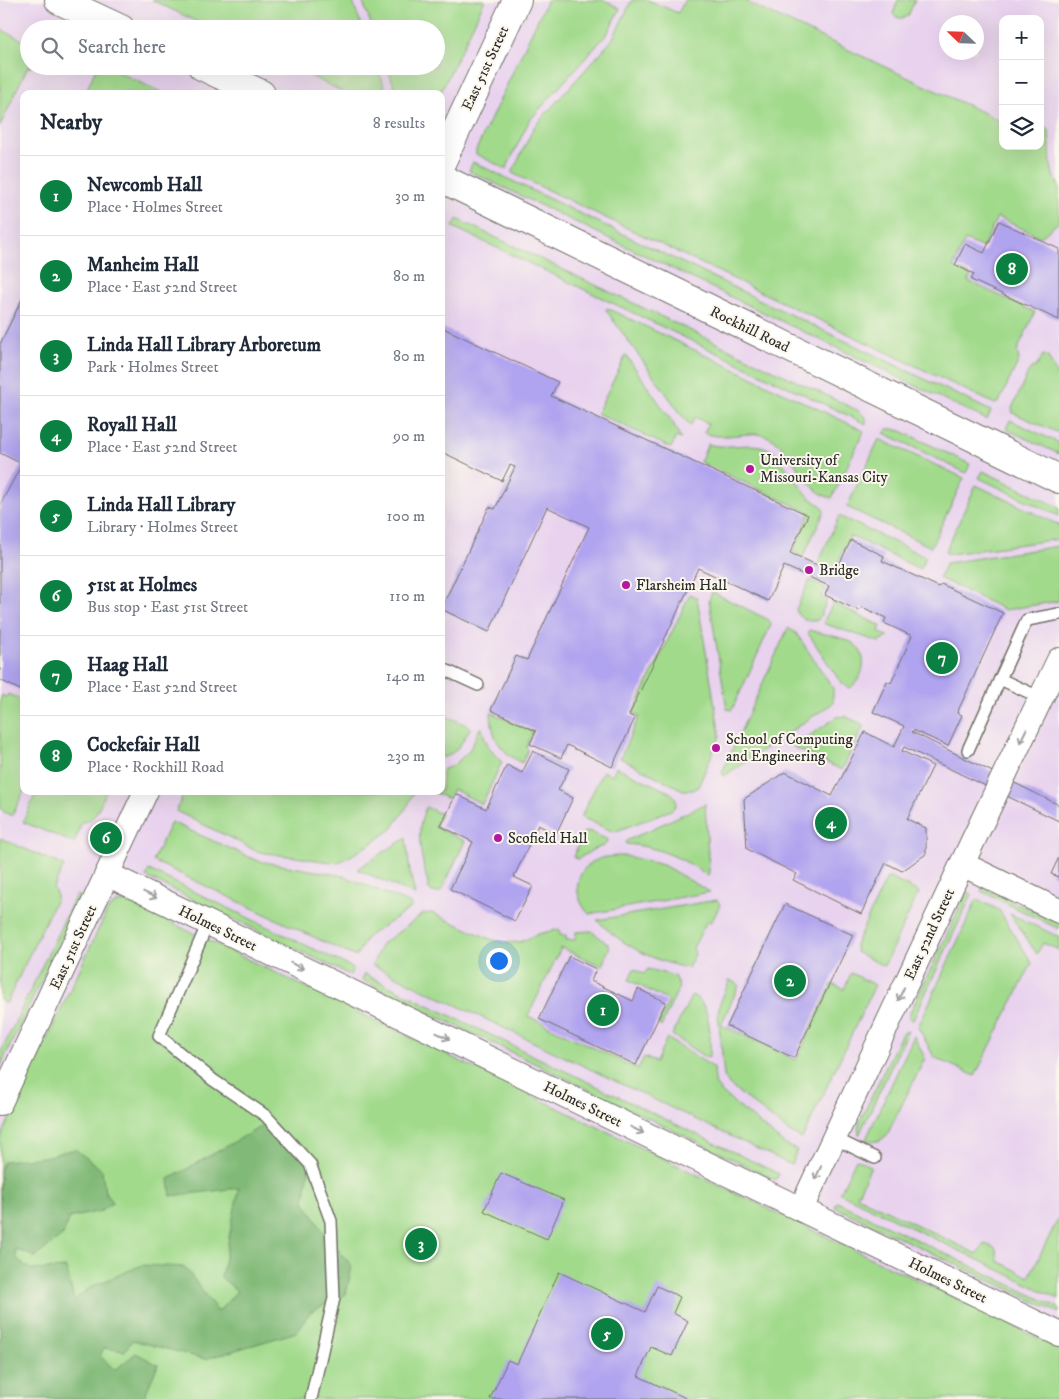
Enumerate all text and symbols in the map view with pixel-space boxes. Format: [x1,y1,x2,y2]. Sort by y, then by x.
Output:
north arrow [939,15,984,60]
map controls [999,15,1044,150]
button: + [999,15,1044,60]
search box [20,20,445,75]
street label: East 51st Street [458,23,513,114]
icon: search [38,34,66,62]
text: Search here [78,36,166,59]
button: − [999,60,1044,105]
button: layers [999,105,1044,150]
text: Nearby [40,110,102,136]
text: 8 results [373,113,425,133]
text: Newcomb Hall [87,174,202,197]
text: 1 [53,186,59,206]
text: 30 m [395,186,425,206]
text: Place · Holmes Street [87,197,223,217]
pin: 8 [996,250,1028,288]
text: Manheim Hall [87,254,199,277]
text: 2 [52,266,60,286]
text: 80 m [393,266,425,286]
text: Place · East 52nd Street [87,277,237,297]
street label: Rockhill Road [707,302,793,357]
text: Linda Hall Library Arboretum [87,334,321,357]
text: 3 [53,346,59,366]
text: 80 m [393,346,425,366]
text: Park · Holmes Street [87,357,219,377]
text: Royall Hall [87,414,177,437]
text: 4 [51,426,61,446]
text: 90 m [393,426,425,446]
text: Place · East 52nd Street [87,437,237,457]
place label: University of Missouri-Kansas City [760,451,889,487]
marker: University of Missouri-Kansas City [744,463,756,475]
text: Linda Hall Library [87,494,235,517]
text: 5 [52,506,60,526]
text: 100 m [387,506,425,526]
text: Library · Holmes Street [87,517,238,537]
place label: Bridge [819,561,859,580]
marker: Bridge [803,564,815,576]
text: 51st at Holmes [87,574,197,597]
place label: Flarsheim Hall [636,576,728,595]
marker: Flarsheim Hall [620,579,632,591]
text: 6 [52,586,60,606]
text: 110 m [389,586,425,606]
text: Bus stop · East 51st Street [87,597,248,617]
pin: 7 [926,639,958,677]
text: Haag Hall [87,654,168,677]
text: 7 [52,666,60,686]
text: 140 m [386,666,425,686]
text: Place · East 52nd Street [87,677,237,697]
one-way arrow [1018,728,1027,743]
place label: School of Computing and Engineering [726,730,853,766]
text: Cockefair Hall [87,734,200,757]
marker: School of Computing and Engineering [710,742,722,754]
text: 8 [52,746,60,766]
text: 230 m [387,746,425,766]
text: Place · Rockhill Road [87,757,224,777]
pin: 4 [815,804,847,842]
pin: 6 [90,819,122,857]
place label: Scofield Hall [508,829,588,848]
marker: Scofield Hall [492,832,504,844]
street label: East 52nd Street [900,885,959,983]
one-way arrow [143,891,158,901]
street label: Holmes Street [175,901,260,956]
street label: East 51st Street [46,902,101,993]
your location [486,948,512,974]
one-way arrow [289,962,304,971]
pin: 2 [774,962,806,1000]
one-way arrow [896,986,906,1001]
pin: 1 [587,991,619,1029]
one-way arrow [435,1032,450,1042]
street label: Holmes Street [540,1077,625,1132]
one-way arrow [629,1125,644,1135]
one-way arrow [813,1165,823,1180]
pin: 3 [405,1225,437,1263]
street label: Holmes Street [905,1253,990,1308]
pin: 5 [591,1315,623,1353]

